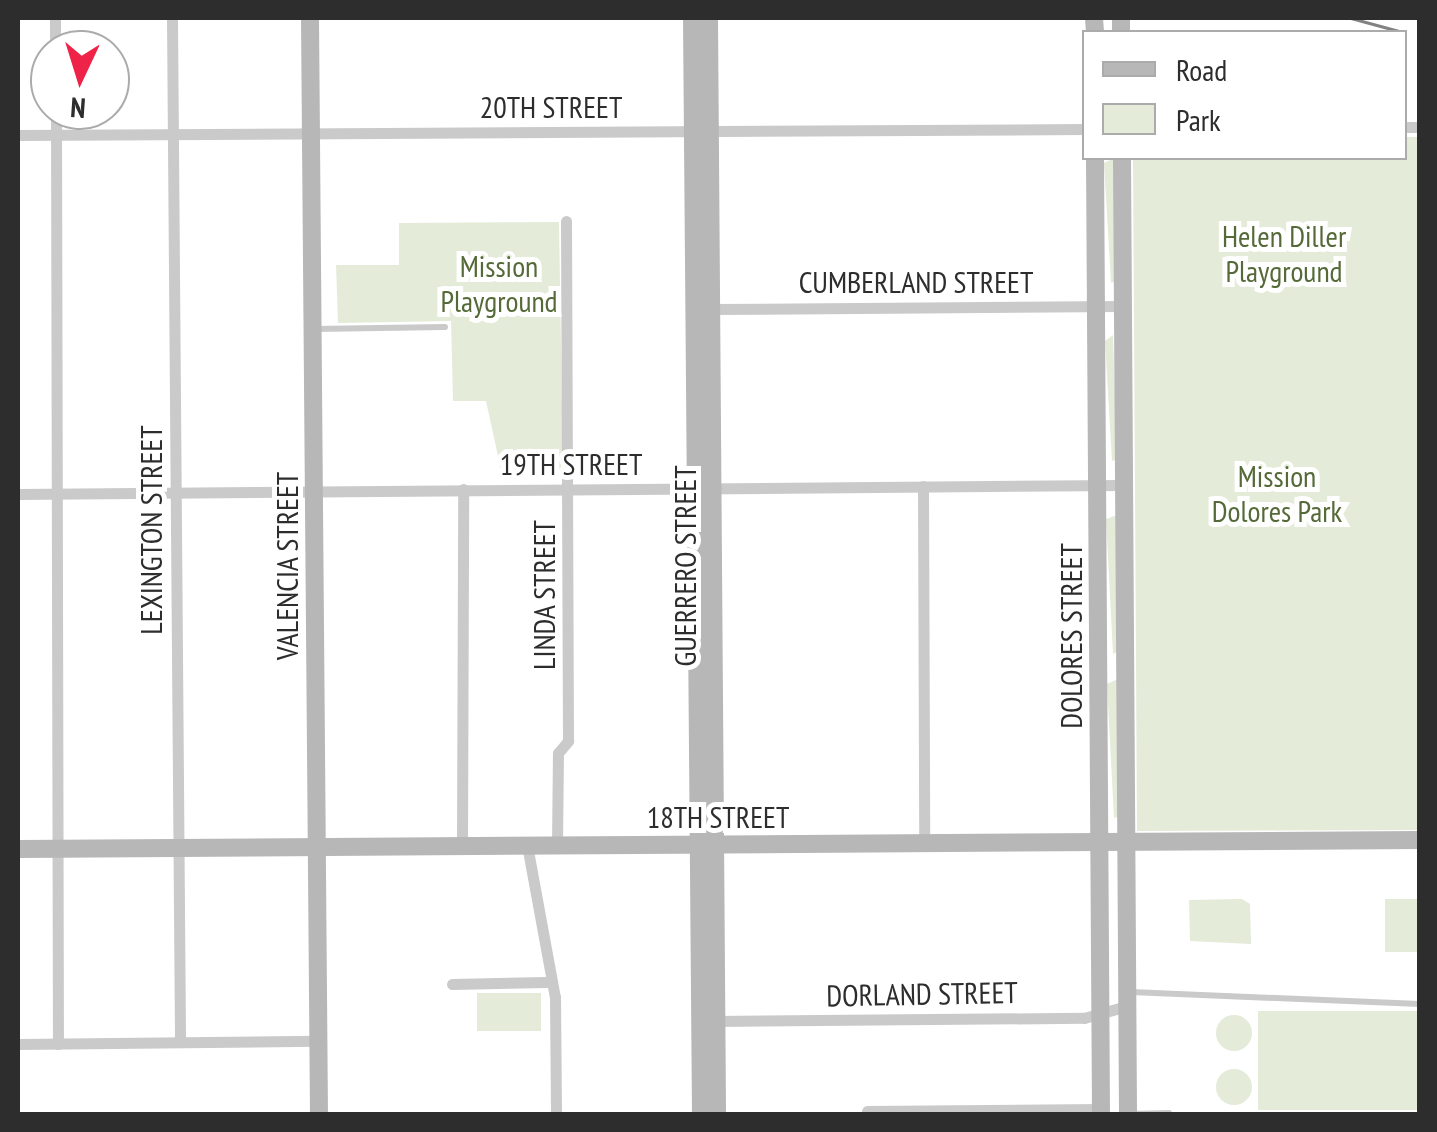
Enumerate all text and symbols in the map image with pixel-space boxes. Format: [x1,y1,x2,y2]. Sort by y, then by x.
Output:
north arrow [30,30,130,130]
legend [1082,30,1407,160]
text: Road [1176,50,1227,89]
text: N [69,89,87,127]
street label: 20TH STREET [480,89,622,125]
text: Park [1176,100,1221,139]
park label: Helen Diller Playground [1222,218,1346,288]
park label: Mission Playground [440,248,558,318]
street label: CUMBERLAND STREET [799,264,1033,300]
street label: LEXINGTON STREET [133,425,169,635]
street label: 19TH STREET [500,446,642,482]
park label: Mission Dolores Park [1212,458,1342,528]
street label: GUERRERO STREET [667,465,703,667]
street label: VALENCIA STREET [269,471,305,661]
street label: LINDA STREET [526,519,562,671]
street label: DOLORES STREET [1053,543,1089,729]
street label: 18TH STREET [647,799,789,835]
street label: DORLAND STREET [826,974,1018,1014]

